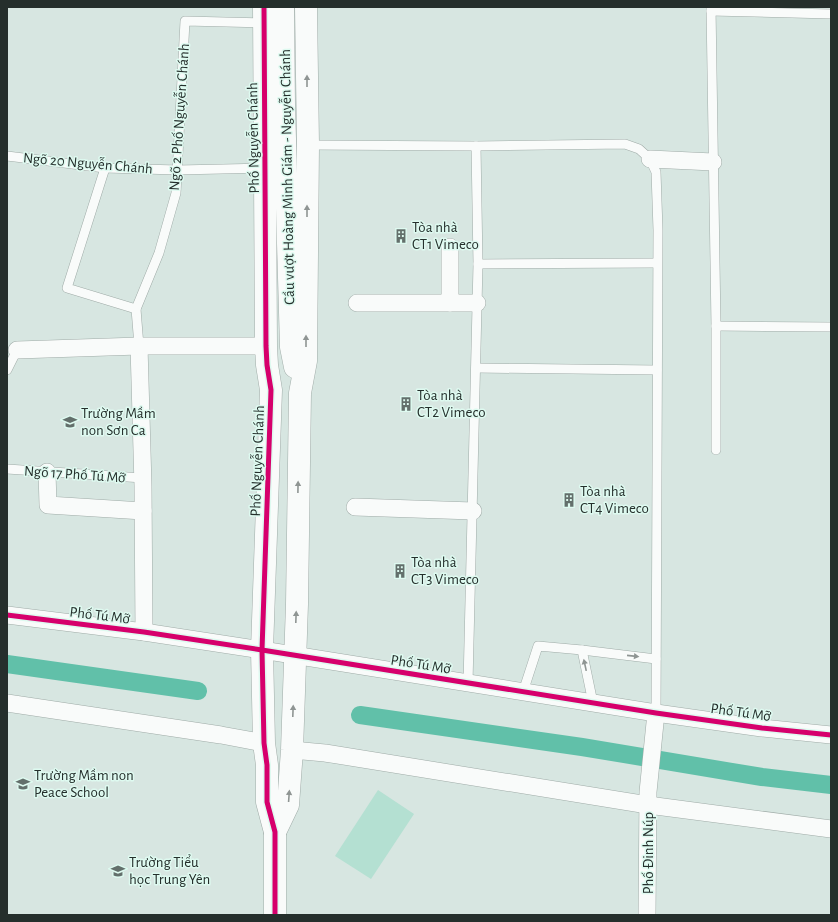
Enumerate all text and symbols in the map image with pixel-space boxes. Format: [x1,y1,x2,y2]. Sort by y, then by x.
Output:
street label: Ngõ 2 Phố Nguyễn Chánh [166,43,192,191]
street label: Cầu vượt Hoàng Minh Giám - Nguyễn Chánh [277,49,297,305]
one-way arrow [304,74,310,87]
street label: Phố Nguyễn Chánh [244,82,262,194]
street label: Ngõ 20 Nguyễn Chánh [22,149,154,177]
one-way arrow [304,204,310,217]
place label: Tòa nhà CT1 Vimeco [412,220,479,252]
building icon: Tòa nhà CT1 Vimeco [393,228,409,244]
one-way arrow [303,334,309,347]
place label: Tòa nhà CT2 Vimeco [417,388,486,420]
building icon: Tòa nhà CT2 Vimeco [398,396,414,412]
street label: Phố Nguyễn Chánh [247,405,267,517]
place label: Trường Mầm non Sơn Ca [81,406,156,438]
school or university icon: Trường Mầm non Sơn Ca [62,414,78,430]
street label: Ngõ 17 Phố Tú Mỡ [24,463,127,486]
one-way arrow [295,481,302,493]
place label: Tòa nhà CT4 Vimeco [580,484,649,516]
building icon: Tòa nhà CT4 Vimeco [561,492,577,508]
place label: Tòa nhà CT3 Vimeco [411,555,479,587]
building icon: Tòa nhà CT3 Vimeco [392,563,408,579]
street label: Phố Tú Mỡ [69,604,131,627]
one-way arrow [293,611,300,623]
street label: Phố Tú Mỡ [390,652,452,677]
one-way arrow [627,653,639,659]
one-way arrow [581,659,587,671]
street label: Phố Tú Mỡ [710,701,772,724]
one-way arrow [290,704,296,717]
place label: Trường Mầm non Peace School [34,768,134,800]
school or university icon: Trường Mầm non Peace School [15,776,31,792]
one-way arrow [285,790,292,802]
street label: Phố Đinh Núp [641,812,656,894]
place label: Trường Tiểu học Trung Yên [129,854,210,887]
school or university icon: Trường Tiểu học Trung Yên [110,863,126,879]

